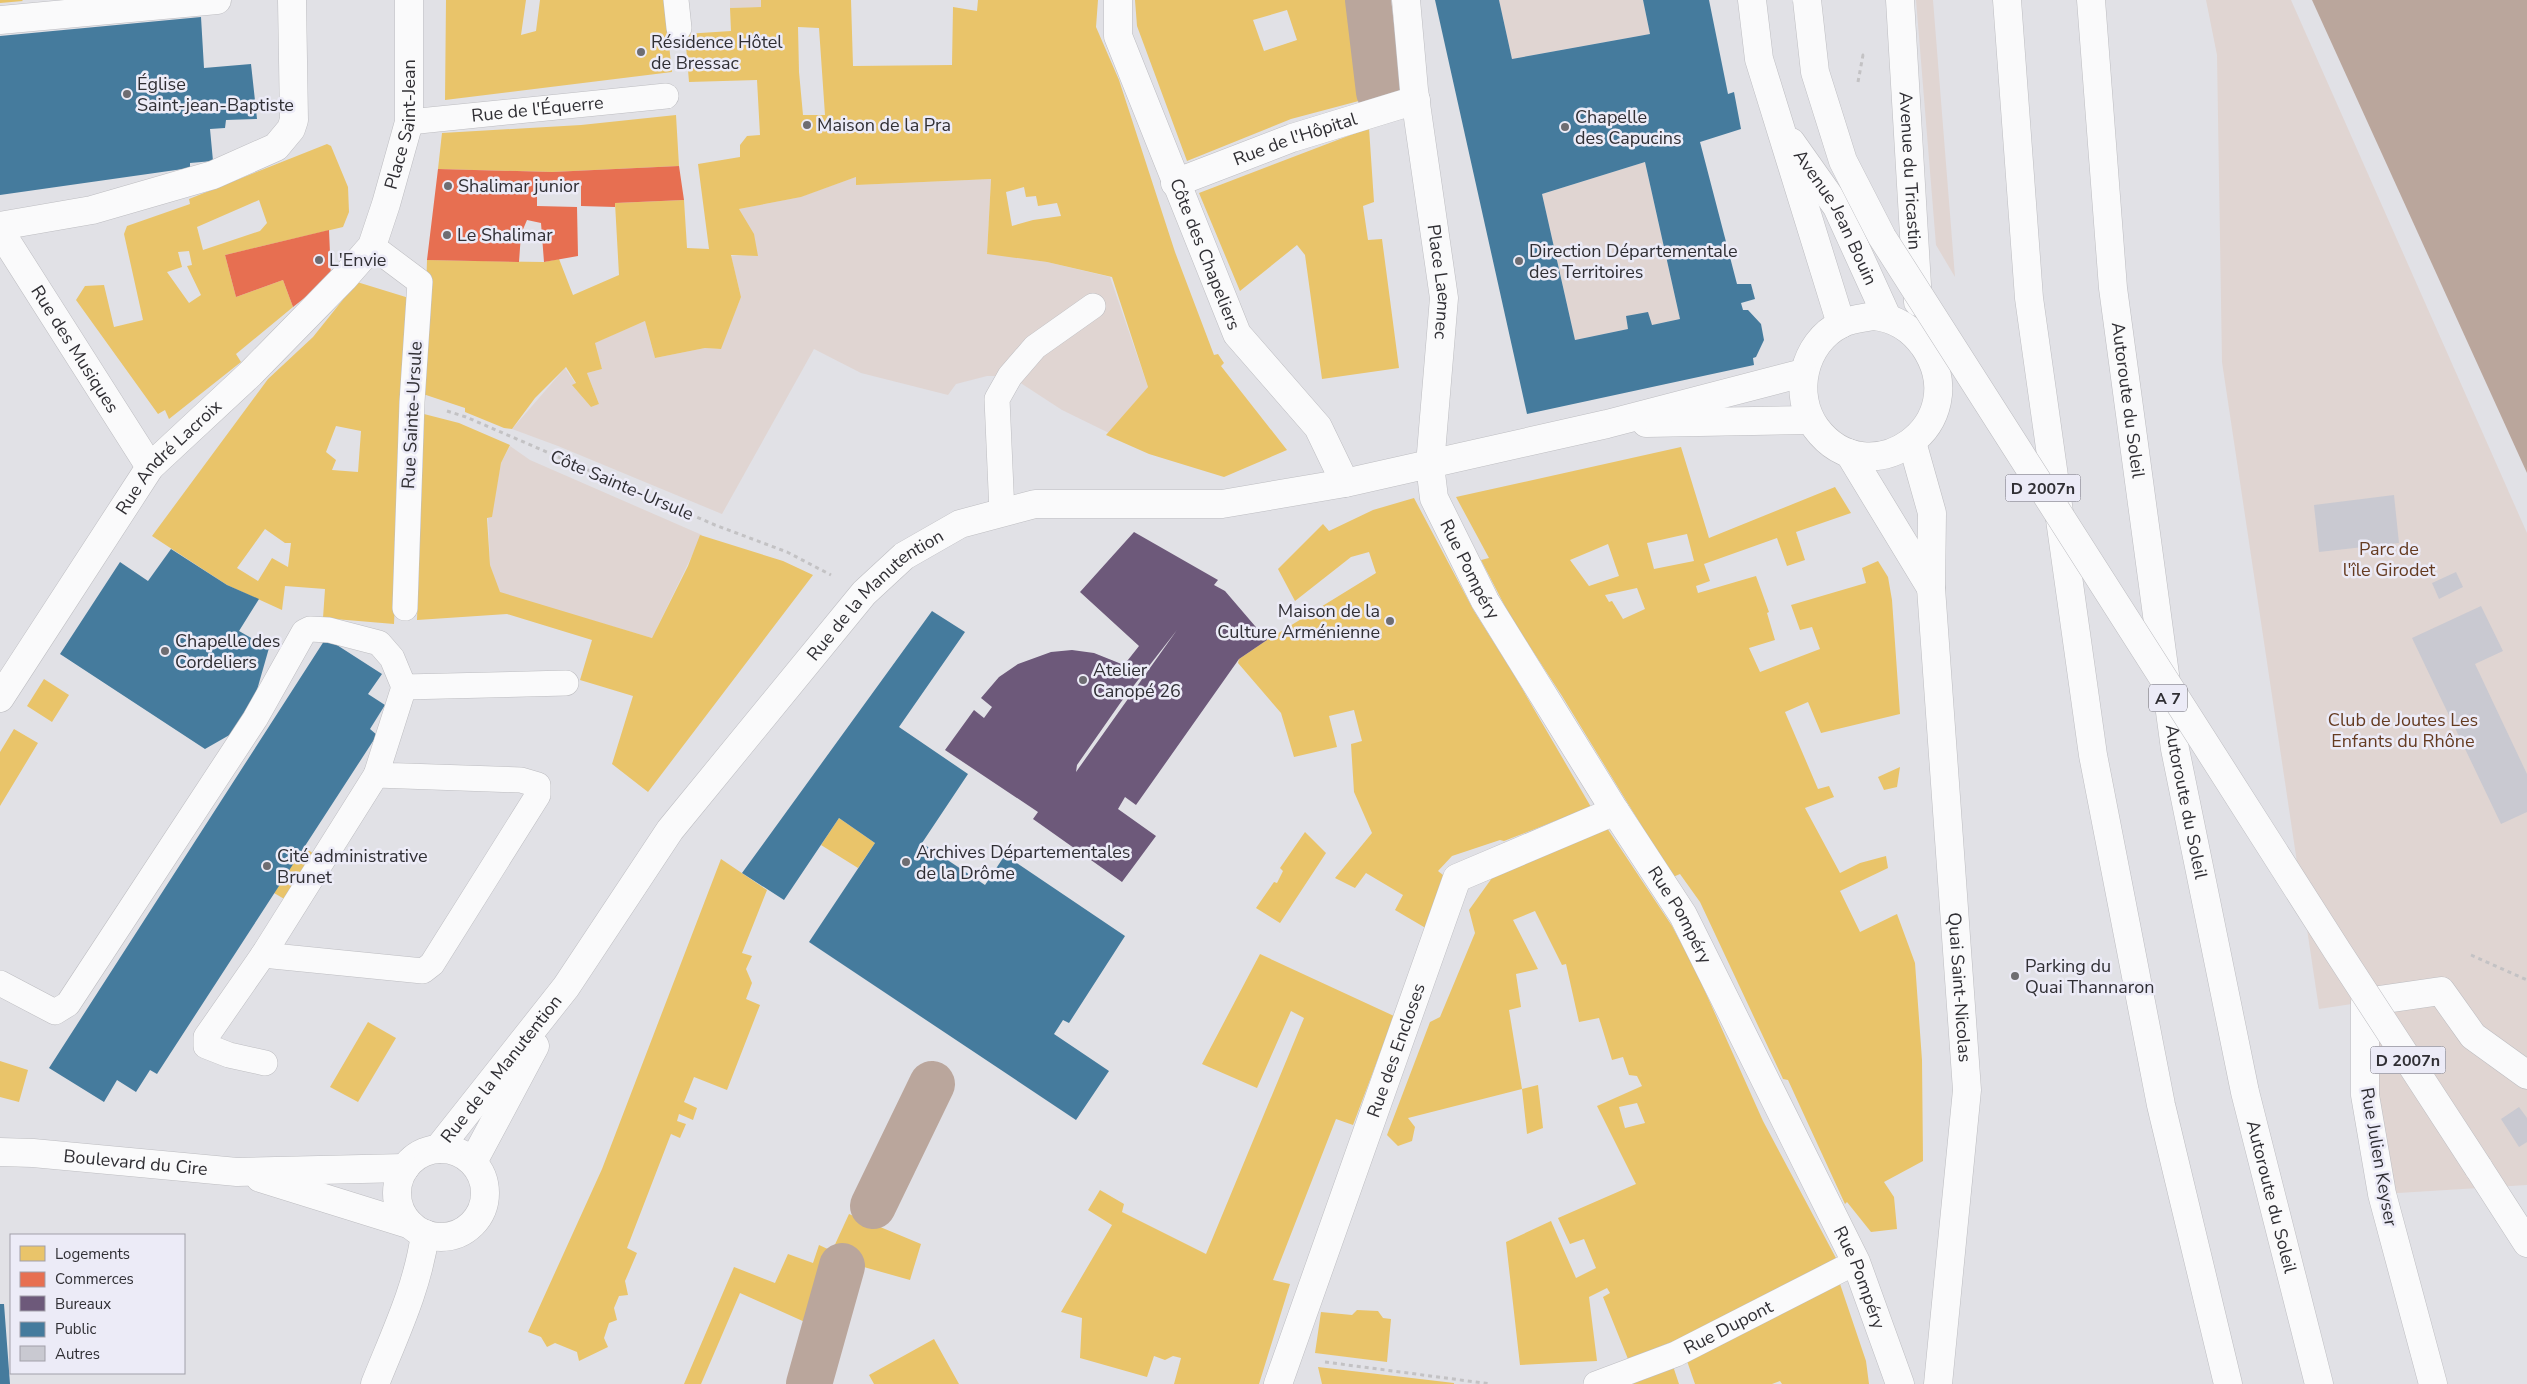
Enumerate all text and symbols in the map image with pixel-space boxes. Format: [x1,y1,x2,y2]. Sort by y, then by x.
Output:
place label: Résidence Hôtel de Bressac [651,30,783,75]
marker: Résidence Hôtel de Bressac [635,46,647,58]
street label: Place Saint-Jean [379,59,421,192]
place label: Église Saint-jean-Baptiste [137,72,294,117]
marker: Église Saint-jean-Baptiste [121,88,133,100]
street label: Rue de l'Équerre [470,90,605,128]
street label: Avenue du Tricastin [1893,91,1927,250]
place label: Chapelle des Capucins [1575,105,1682,150]
street label: Rue de l'Hôpital [1230,107,1361,171]
place label: Maison de la Pra [817,113,951,137]
marker: Maison de la Pra [801,119,813,131]
marker: Chapelle des Capucins [1559,121,1571,133]
street label: Avenue Jean Bouin [1788,145,1883,289]
place label: Shalimar junior [458,174,580,198]
street label: Côte des Chapeliers [1164,175,1246,334]
marker: Shalimar junior [442,180,454,192]
place label: Le Shalimar [457,223,553,247]
street label: Place Laennec [1421,223,1456,340]
marker: Le Shalimar [441,229,453,241]
place label: Direction Départementale des Territoires [1529,239,1738,284]
place label: L'Envie [329,248,386,272]
marker: L'Envie [313,254,325,266]
marker: Direction Départementale des Territoires [1513,255,1525,267]
street label: Rue des Musiques [26,281,125,418]
street label: Autoroute du Soleil [2106,321,2151,480]
street label: Rue Sainte-Ursule [396,340,428,490]
street label: Rue André Lacroix [110,394,227,519]
street label: Côte Sainte-Ursule [547,444,697,526]
road number: D 2007n [2006,474,2080,502]
street label: Rue Pompéry [1434,515,1506,624]
street label: Rue de la Manutention [801,524,948,666]
park label: Parc de l'île Girodet [2343,537,2436,582]
place label: Maison de la Culture Arménienne [1217,599,1380,644]
marker: Maison de la Culture Arménienne [1384,615,1396,627]
place label: Chapelle des Cordeliers [175,629,280,674]
marker: Chapelle des Cordeliers [159,645,171,657]
place label: Atelier Canopé 26 [1093,658,1181,703]
marker: Atelier Canopé 26 [1077,674,1089,686]
road number: A 7 [2149,684,2187,711]
park label: Club de Joutes Les Enfants du Rhône [2328,708,2478,753]
street label: Autoroute du Soleil [2160,723,2213,882]
place label: Archives Départementales de la Drôme [916,840,1130,885]
place label: Cité administrative Brunet [277,844,428,889]
marker: Archives Départementales de la Drôme [900,856,912,868]
marker: Cité administrative Brunet [261,860,273,872]
street label: Rue Pompéry [1642,861,1718,968]
street label: Quai Saint-Nicolas [1942,911,1977,1063]
place label: Parking du Quai Thannaron [2025,954,2154,999]
marker: Parking du Quai Thannaron [2009,970,2021,982]
street label: Rue des Encloses [1361,980,1431,1121]
street label: Rue de la Manutention [435,990,567,1148]
road number: D 2007n [2370,1046,2446,1074]
street label: Rue Julien Keyser [2355,1086,2403,1229]
street label: Autoroute du Soleil [2241,1118,2303,1276]
street label: Boulevard du Cire [62,1144,209,1181]
street label: Rue Pompéry [1828,1222,1891,1333]
legend [10,1234,185,1374]
text: Logements [55,1244,130,1264]
text: Commerces [55,1269,134,1289]
text: Bureaux [55,1294,111,1314]
street label: Rue Dupont [1680,1294,1777,1360]
text: Public [55,1319,96,1339]
text: Autres [55,1344,100,1364]

